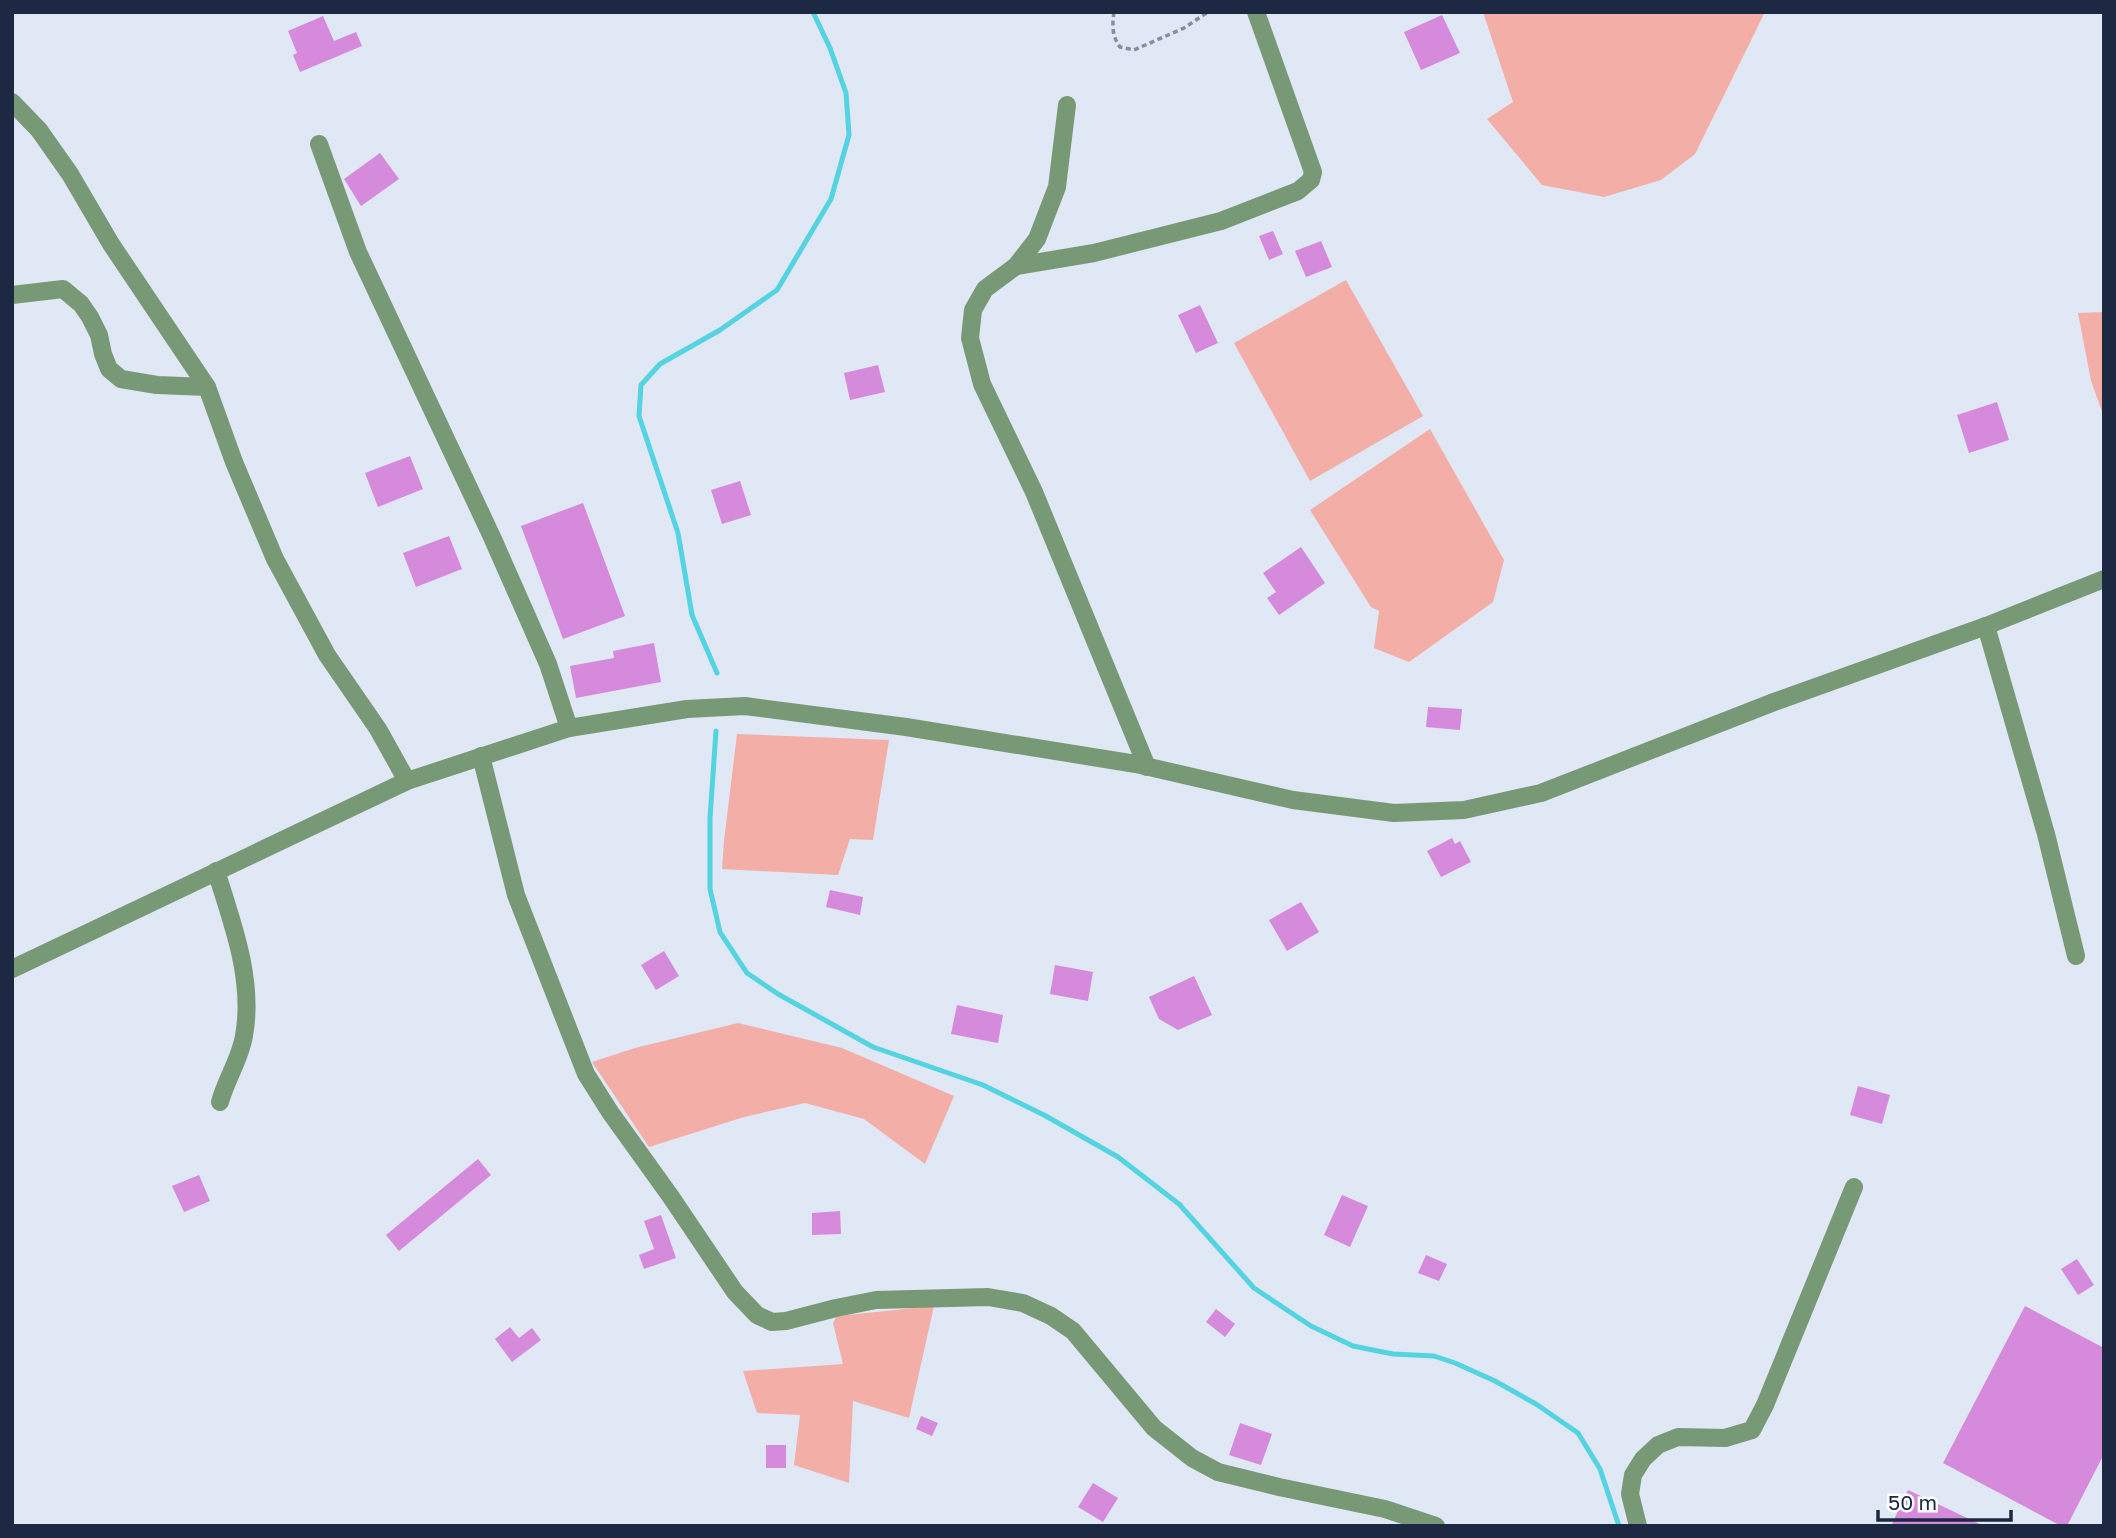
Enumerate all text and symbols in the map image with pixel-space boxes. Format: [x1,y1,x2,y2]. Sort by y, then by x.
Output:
scale bar [1878,1478,2011,1522]
text: 50 m [1888,1489,1937,1515]

